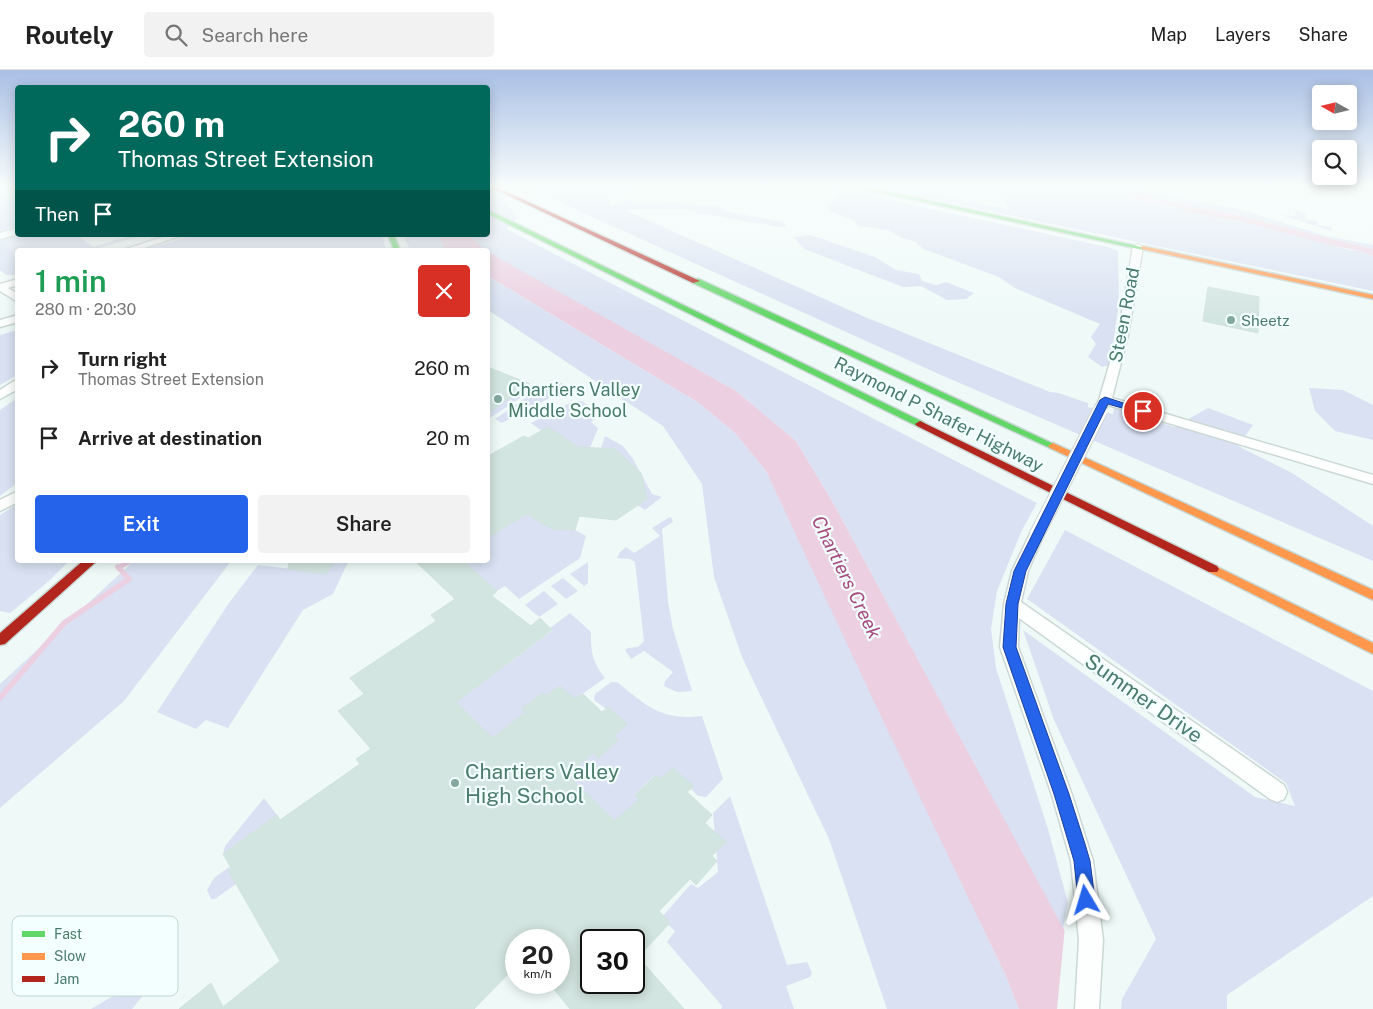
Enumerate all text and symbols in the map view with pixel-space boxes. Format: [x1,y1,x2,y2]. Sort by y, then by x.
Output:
search box [144,12,494,57]
text: Routely [25,21,114,49]
icon: search [162,21,190,49]
text: Search here [202,24,308,46]
text: Map [1151,24,1187,45]
text: Layers [1215,24,1271,45]
text: Share [1299,24,1348,45]
north arrow [1312,85,1358,130]
map controls [1312,85,1357,185]
text: 260 m [118,104,225,145]
icon: right [35,105,100,170]
button: search [1312,140,1357,185]
text: Thomas Street Extension [118,146,374,172]
icon: arrive [89,200,117,228]
text: Then [35,203,79,225]
text: 1 min [35,263,106,299]
button: close [418,265,470,317]
street label: Steen Road [1105,266,1143,364]
text: 280 m · 20:30 [35,300,136,319]
place label: Sheetz [1241,312,1289,329]
marker: Sheetz [1225,314,1237,326]
text: Turn right [78,348,167,370]
street label: Raymond P Shafer Highway [831,352,1047,476]
icon: right [35,354,63,382]
text: 260 m [414,357,470,379]
text: Thomas Street Extension [78,370,264,389]
place label: Chartiers Valley Middle School [508,379,641,421]
pin [1122,390,1164,432]
marker: Chartiers Valley Middle School [492,393,504,405]
icon: arrive [1129,397,1157,425]
icon: arrive [35,424,63,452]
text: Arrive at destination [78,427,262,449]
text: 20 m [426,427,470,449]
button: Exit [35,495,248,553]
button: Share [258,495,470,553]
water label: Chartiers Creek [808,512,887,643]
street label: Summer Drive [1080,648,1208,748]
place label: Chartiers Valley High School [465,759,619,808]
marker: Chartiers Valley High School [449,777,461,789]
position arrow [1059,873,1111,925]
legend [12,916,178,996]
text: Fast [54,926,82,942]
speed limit sign: 30 [580,929,645,994]
text: 20 [522,940,554,970]
text: Slow [54,948,86,964]
text: km/h [523,967,552,981]
text: Jam [54,971,79,987]

